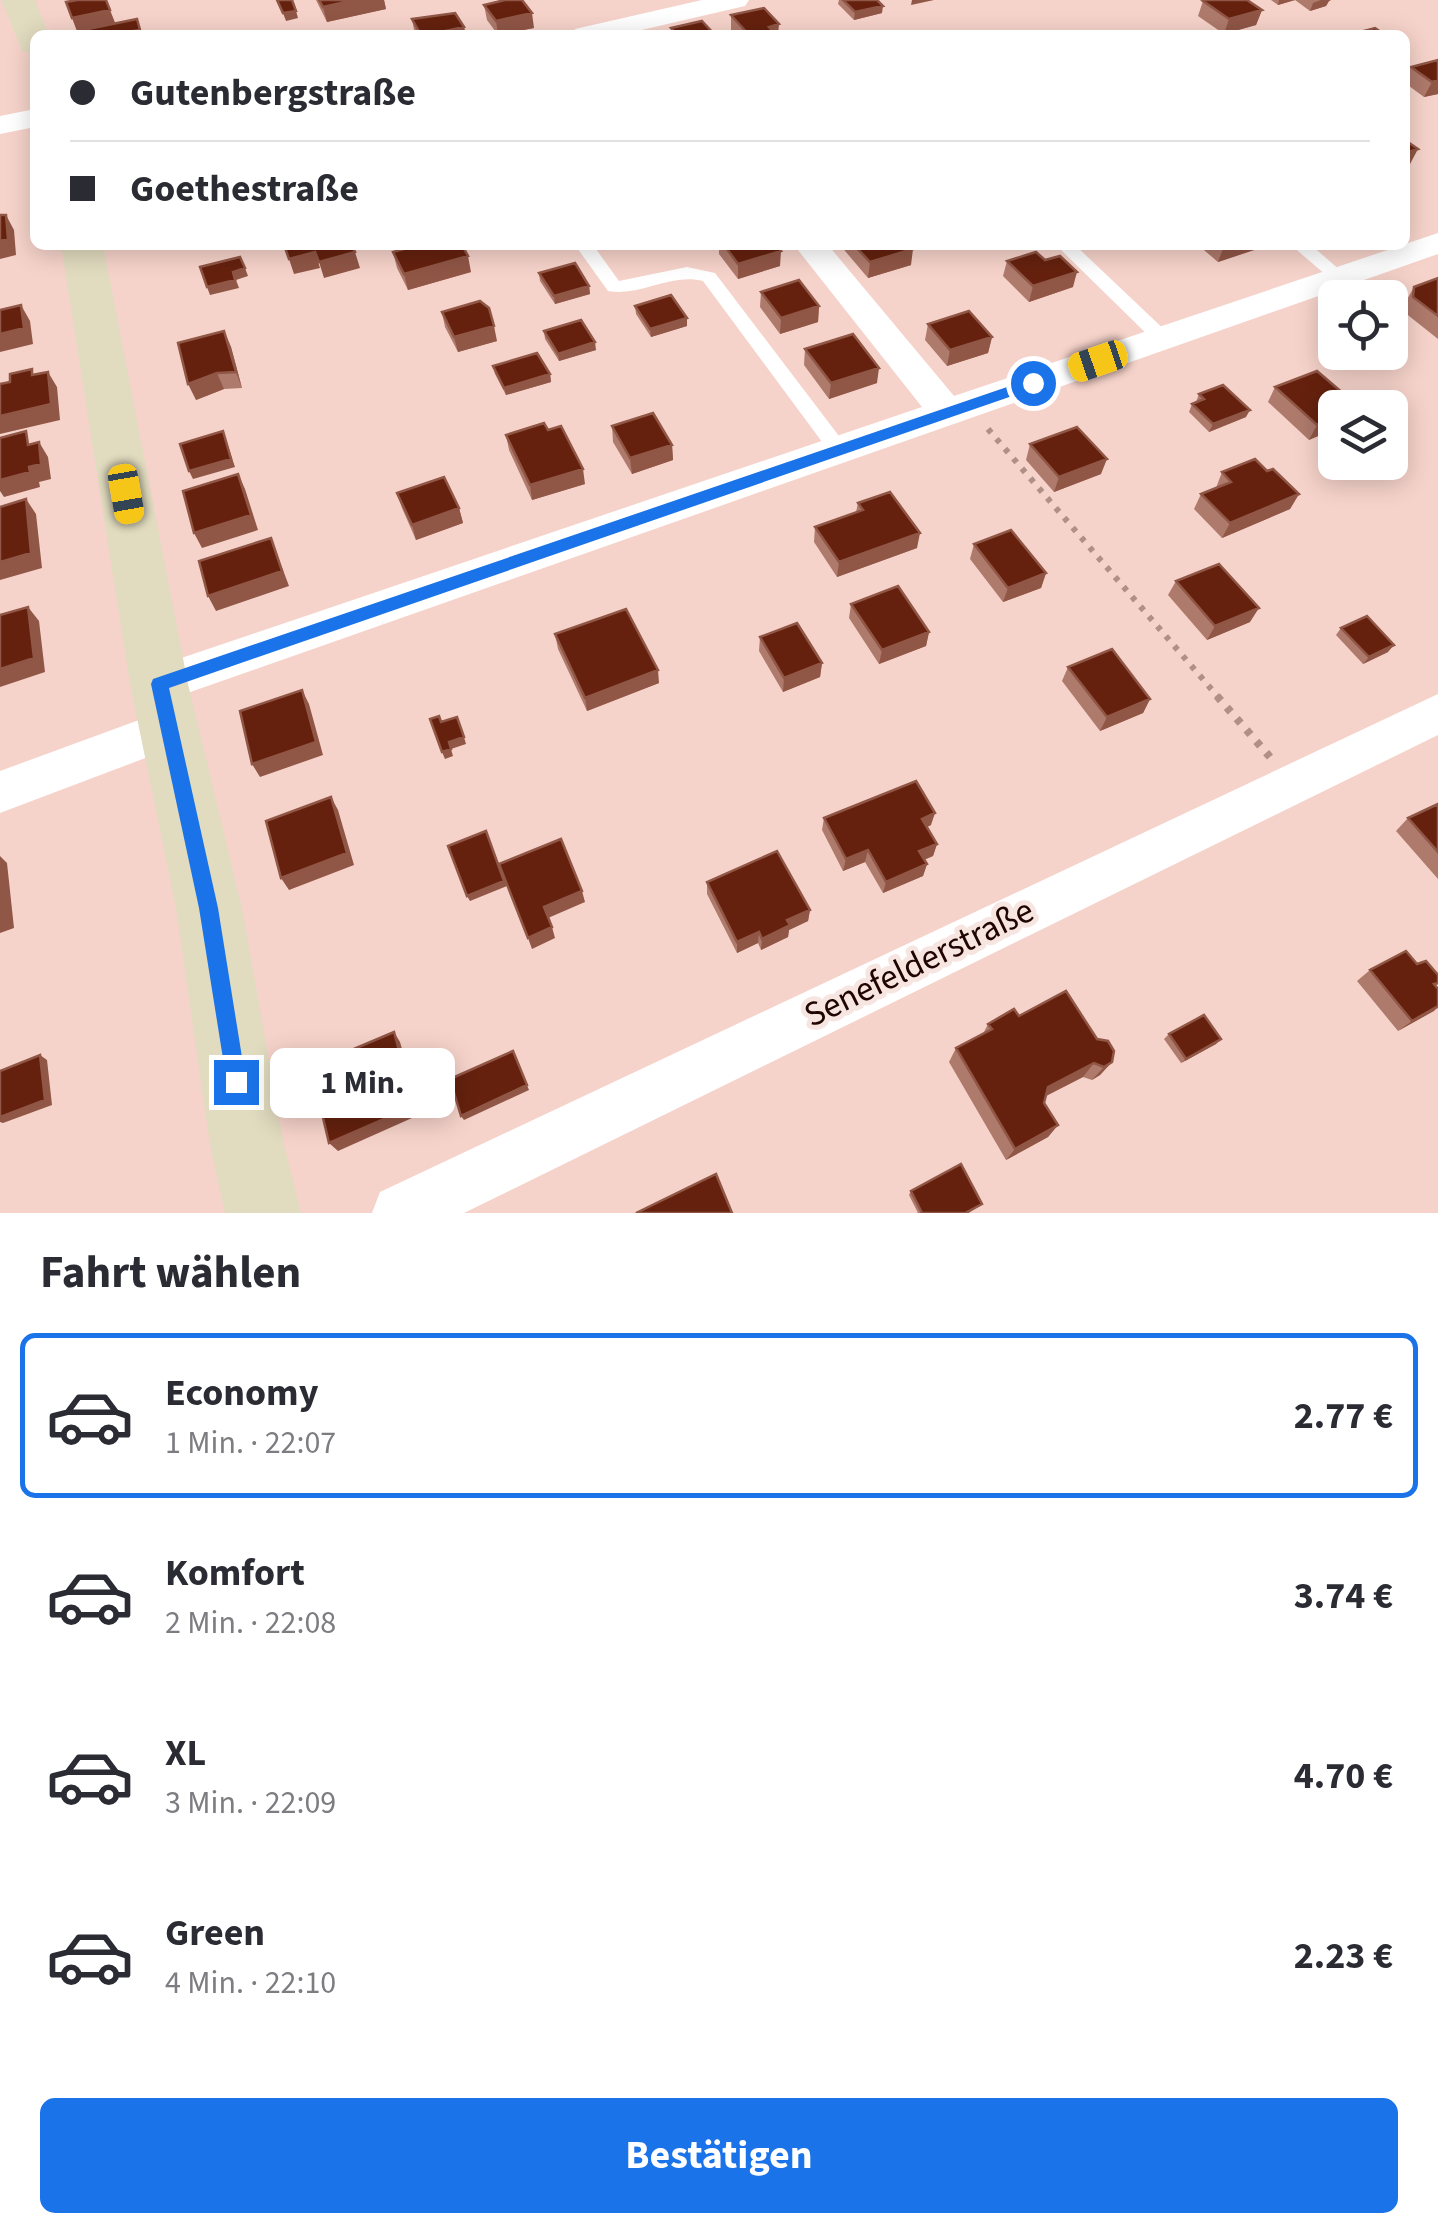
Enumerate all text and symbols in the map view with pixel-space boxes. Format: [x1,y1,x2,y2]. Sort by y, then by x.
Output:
text: Gutenbergstraße [130,66,416,120]
text: Goethestraße [130,162,359,216]
map controls [1318,280,1408,480]
button: locate [1318,280,1408,370]
car [1065,337,1131,385]
route start [1011,361,1056,406]
button: layers [1318,390,1408,480]
car [106,462,146,526]
street label: Senefelderstraße [796,886,1042,1040]
callout: 1 Min. [271,1047,456,1117]
route end [214,1060,259,1105]
text: 1 Min. [320,1060,405,1106]
text: Fahrt wählen [40,1241,301,1305]
text: Economy [165,1366,318,1420]
icon: car [45,1371,135,1461]
text: 2.77 € [1294,1389,1393,1443]
text: 1 Min. · 22:07 [165,1420,336,1466]
text: Komfort [165,1546,305,1600]
icon: car [45,1551,135,1641]
text: 3.74 € [1294,1569,1393,1623]
text: 2 Min. · 22:08 [165,1600,336,1646]
text: XL [165,1726,206,1780]
icon: car [45,1731,135,1821]
text: 4.70 € [1294,1749,1393,1803]
text: 3 Min. · 22:09 [165,1780,336,1826]
text: Green [165,1906,265,1960]
icon: car [45,1911,135,2001]
text: 2.23 € [1294,1929,1393,1983]
text: 4 Min. · 22:10 [165,1960,336,2006]
button: Bestätigen [40,2098,1398,2213]

